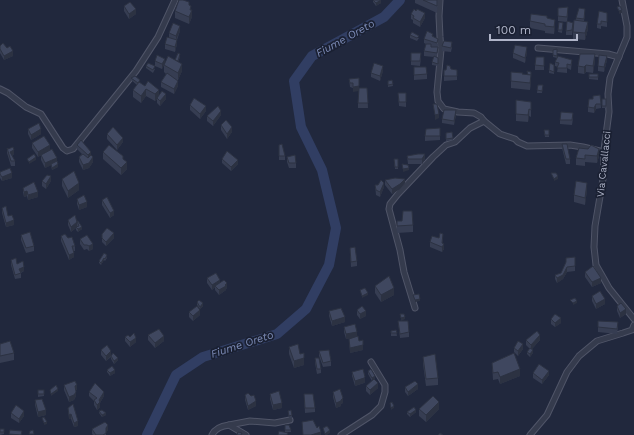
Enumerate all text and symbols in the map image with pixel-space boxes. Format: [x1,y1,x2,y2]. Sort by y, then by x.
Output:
scale bar [490,16,577,42]
water label: Fiume Oreto [314,17,377,60]
text: 100 m [496,23,531,37]
street label: Via Cavallacci [595,130,612,198]
water label: Fiume Oreto [209,328,275,361]

